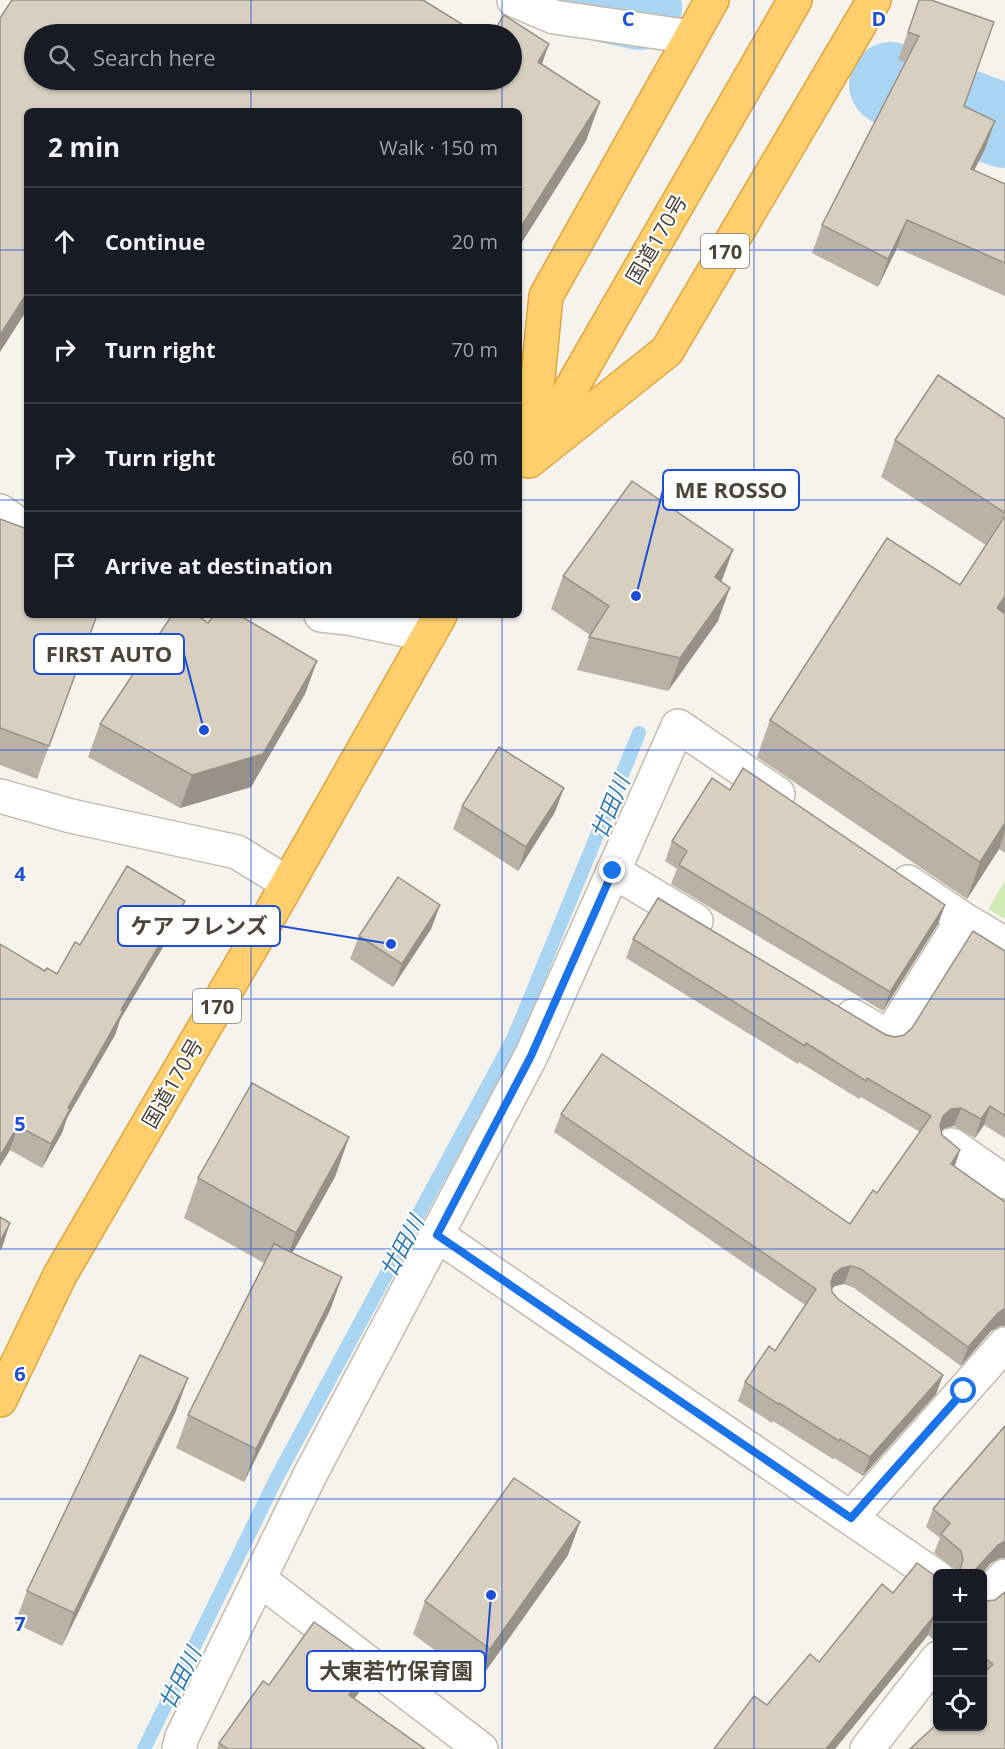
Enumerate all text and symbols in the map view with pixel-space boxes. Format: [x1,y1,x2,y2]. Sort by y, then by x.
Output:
text: C [622,5,635,32]
text: D [872,5,886,32]
search box [24,24,522,90]
icon: search [45,41,78,74]
text: Search here [93,42,216,72]
text: 2 min [48,129,120,165]
text: Walk · 150 m [379,134,498,161]
street label: 国道170号 [619,189,693,289]
icon: ahead [48,225,81,258]
text: Continue [105,226,205,256]
text: 20 m [451,228,498,255]
road number: 170 [701,234,749,268]
icon: right [48,333,81,366]
text: Turn right [105,334,216,364]
text: 70 m [451,336,498,363]
icon: right [48,441,81,474]
text: Turn right [105,442,216,472]
text: 60 m [451,444,498,471]
callout: ME ROSSO [663,470,799,510]
text: ME ROSSO [675,474,787,504]
icon: arrive [48,549,81,582]
text: Arrive at destination [105,550,333,580]
callout: FIRST AUTO [34,634,184,674]
text: FIRST AUTO [46,638,172,668]
water label: 廿田川 [583,769,636,843]
route end [599,857,625,883]
text: 4 [14,860,26,887]
callout: ケア フレンズ [118,906,280,946]
text: ケア フレンズ [130,910,268,940]
road number: 170 [193,989,241,1023]
street label: 国道170号 [135,1033,209,1133]
text: 5 [14,1110,26,1137]
water label: 廿田川 [372,1208,431,1282]
text: 6 [14,1360,26,1387]
route start [950,1377,976,1403]
map controls [933,1569,987,1731]
button: + [933,1569,987,1623]
text: 7 [14,1610,26,1637]
button: − [933,1623,987,1677]
water label: 廿田川 [151,1640,208,1714]
callout: 大東若竹保育園 [307,1651,485,1691]
text: 大東若竹保育園 [319,1655,473,1685]
button: locate [933,1677,987,1731]

